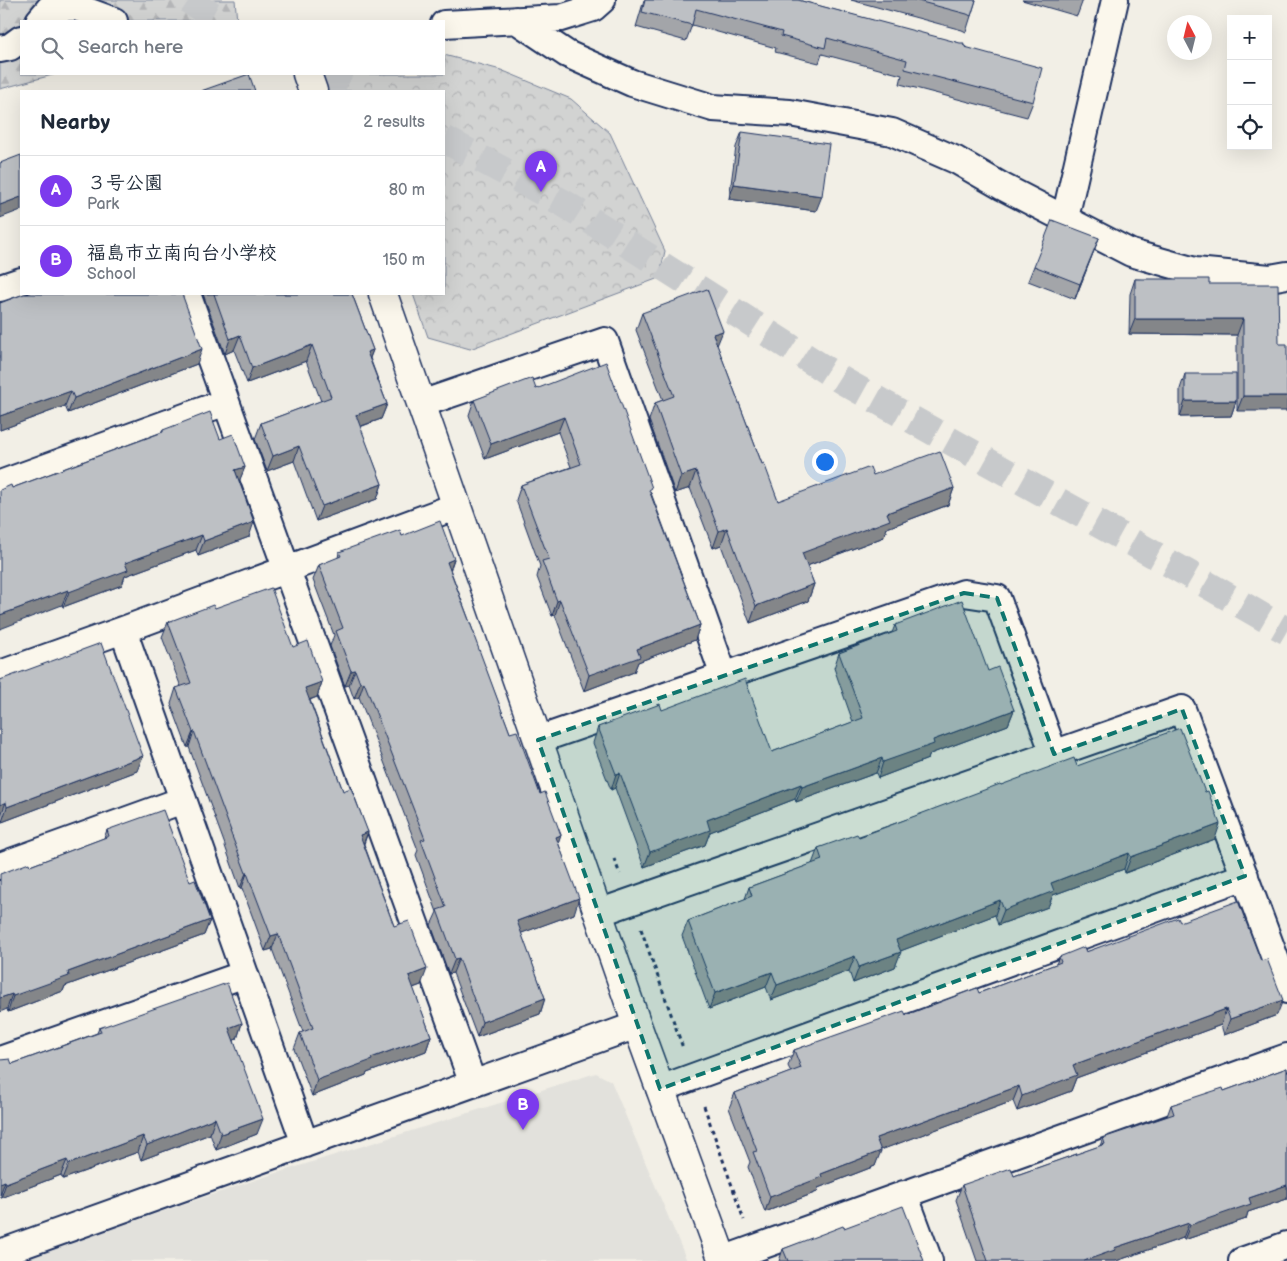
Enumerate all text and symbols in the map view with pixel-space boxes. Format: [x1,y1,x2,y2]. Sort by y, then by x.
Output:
north arrow [1167,15,1212,60]
map controls [1227,15,1272,150]
button: + [1227,15,1272,60]
search box [20,20,445,75]
icon: search [38,34,66,62]
text: Search here [78,36,183,59]
button: − [1227,60,1272,105]
button: locate [1227,105,1272,150]
text: Nearby [40,110,110,135]
text: 2 results [363,113,425,132]
pin: A [525,151,557,192]
text: ３号公園 [87,172,163,195]
text: A [51,181,61,200]
text: 80 m [389,181,425,200]
text: Park [87,195,119,214]
text: 福島市立南向台小学校 [87,242,277,265]
text: B [50,251,62,270]
text: 150 m [383,251,425,270]
text: School [87,265,136,284]
your location [812,449,838,475]
pin: B [507,1089,539,1130]

